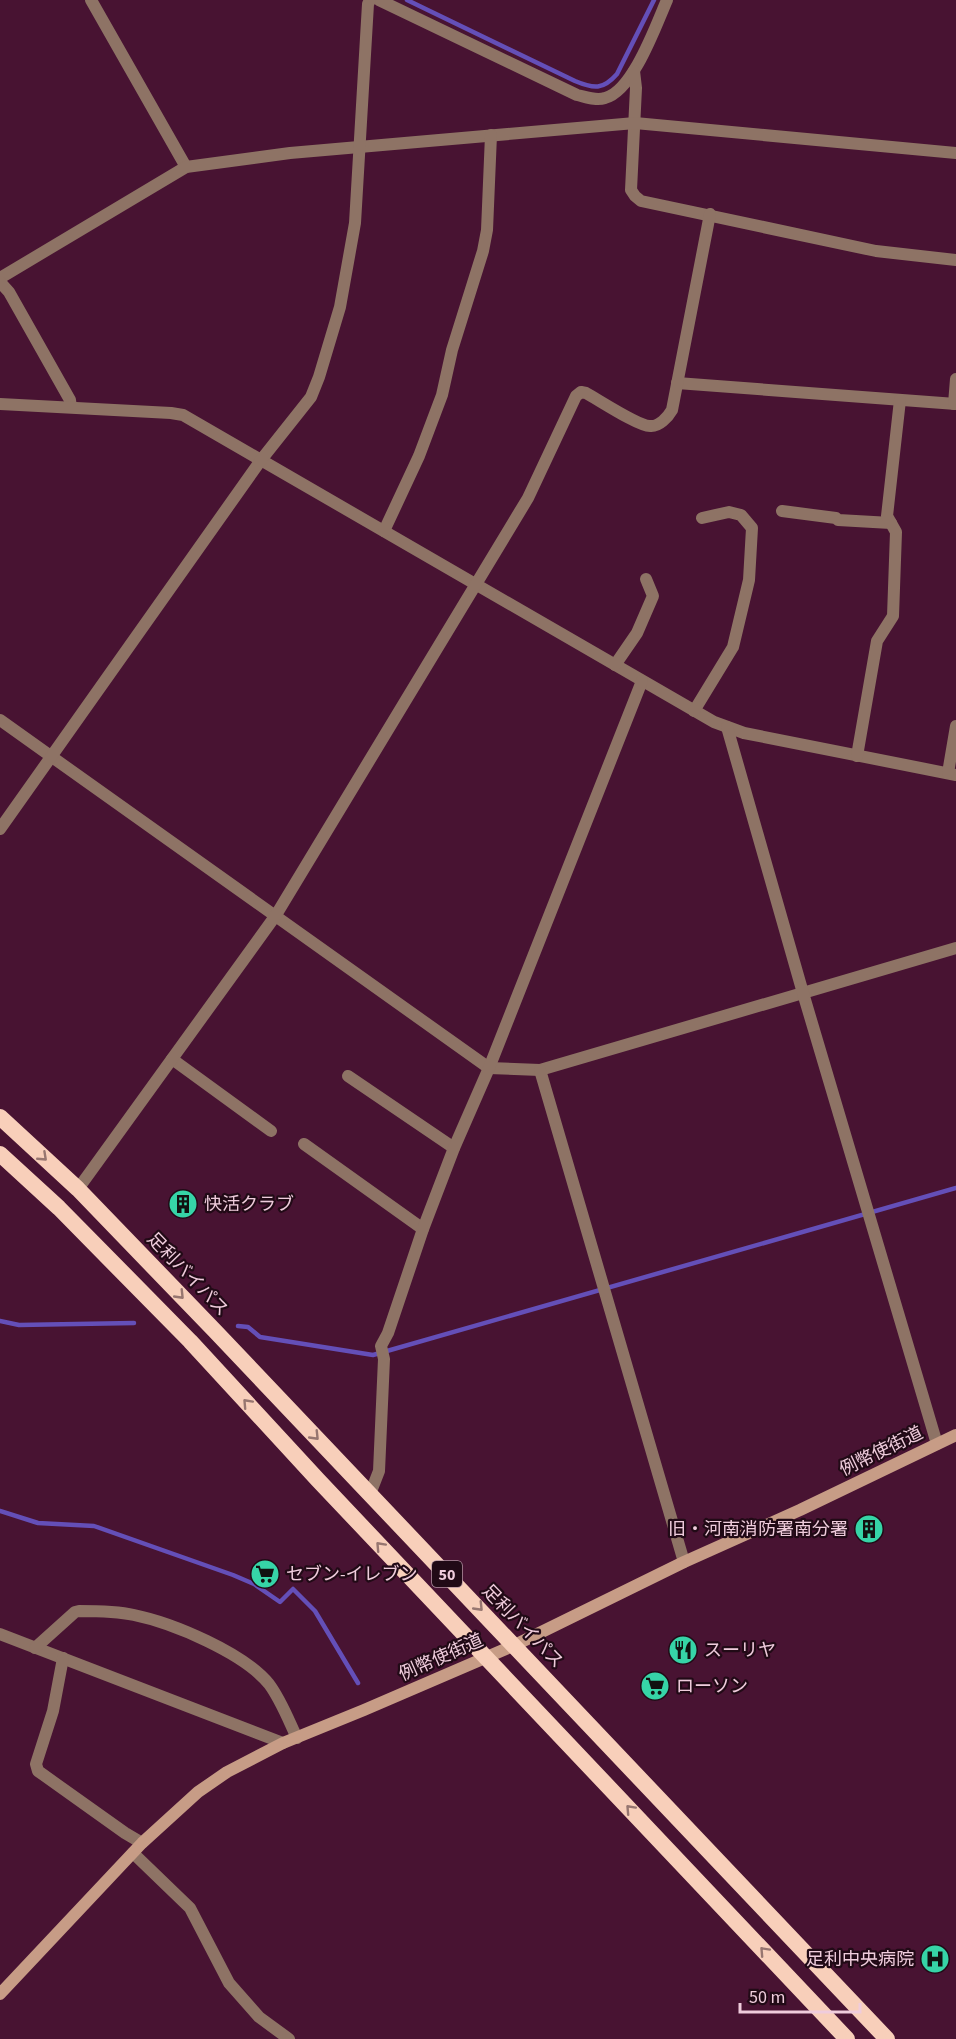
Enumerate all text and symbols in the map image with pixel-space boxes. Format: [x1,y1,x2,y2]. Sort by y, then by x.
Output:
one-way arrow [36,1149,47,1160]
building icon: 快活クラブ [167,1188,199,1220]
place label: 快活クラブ [204,1192,294,1217]
street label: 足利バイパス [141,1227,234,1322]
one-way arrow [173,1287,184,1298]
one-way arrow [243,1400,254,1410]
street label: 例幣使街道 [835,1420,927,1482]
one-way arrow [308,1429,319,1439]
building icon: 旧・河南消防署南分署 [853,1513,885,1545]
place label: 旧・河南消防署南分署 [668,1517,848,1542]
one-way arrow [376,1542,387,1553]
supermarket icon: セブン-イレブン [249,1558,281,1590]
road number: 50 [432,1561,462,1587]
place label: セブン-イレブン [286,1562,418,1587]
street label: 足利バイパス [476,1579,569,1674]
one-way arrow [472,1601,483,1611]
street label: 例幣使街道 [395,1628,487,1687]
restaurant icon: スーリヤ [667,1634,699,1666]
place label: スーリヤ [704,1638,776,1663]
supermarket icon: ローソン [639,1670,671,1702]
place label: ローソン [676,1674,748,1699]
one-way arrow [626,1806,637,1816]
hospital icon: 足利中央病院 [919,1943,951,1975]
one-way arrow [760,1947,771,1957]
place label: 足利中央病院 [806,1947,914,1972]
scale bar [740,1976,860,2014]
text: 50 m [749,1985,785,2010]

